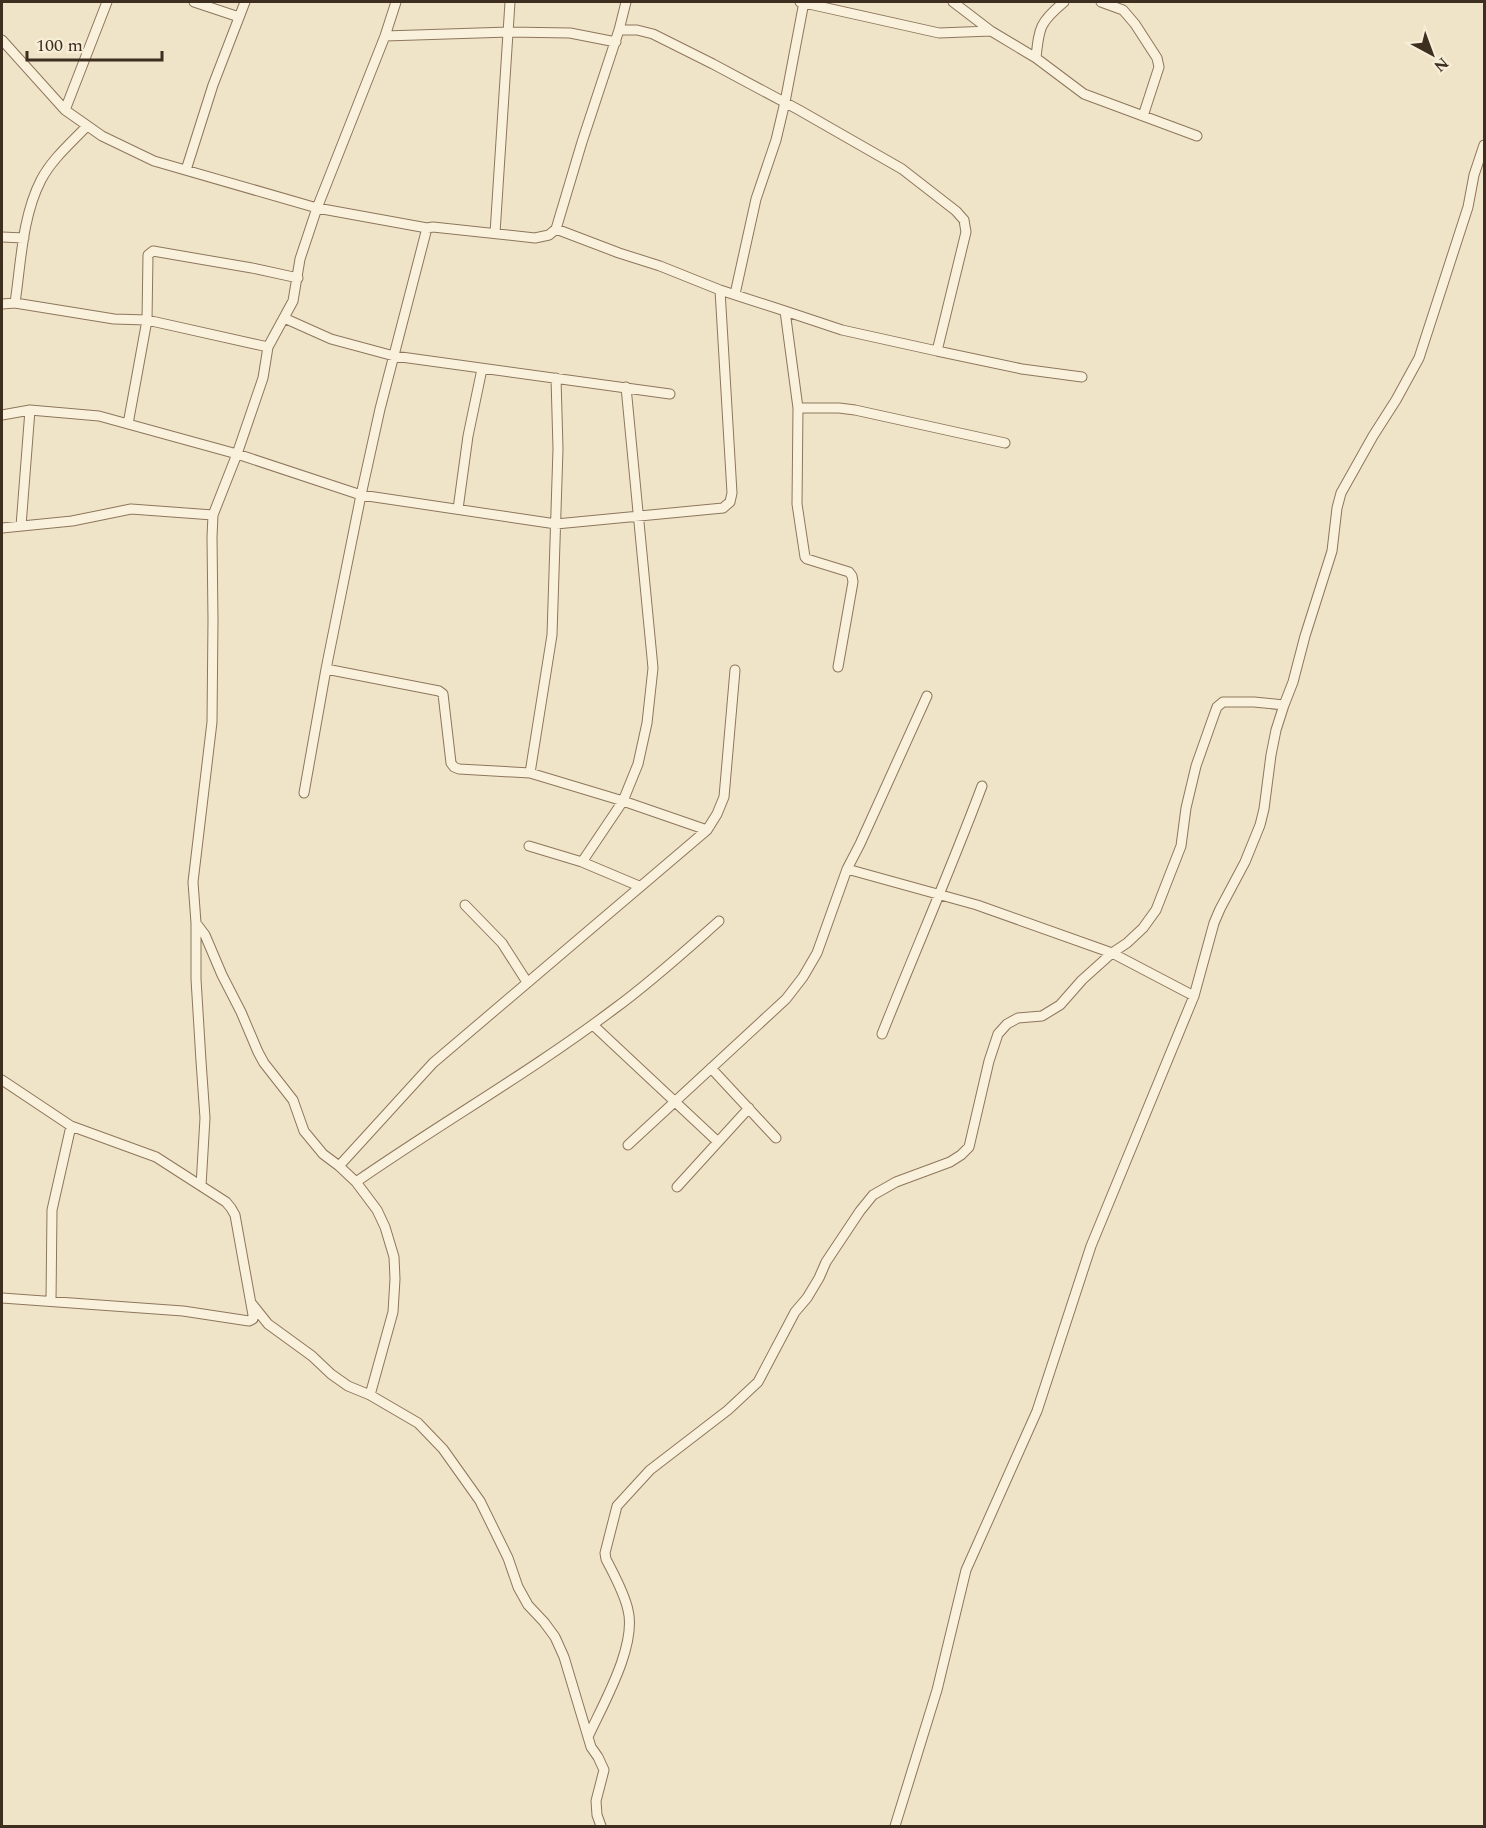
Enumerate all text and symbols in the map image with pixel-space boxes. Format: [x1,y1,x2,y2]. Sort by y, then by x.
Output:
scale bar [27,24,162,62]
north arrow [1402,24,1462,84]
text: 100 m [36,32,83,59]
text: N [1428,51,1454,78]

